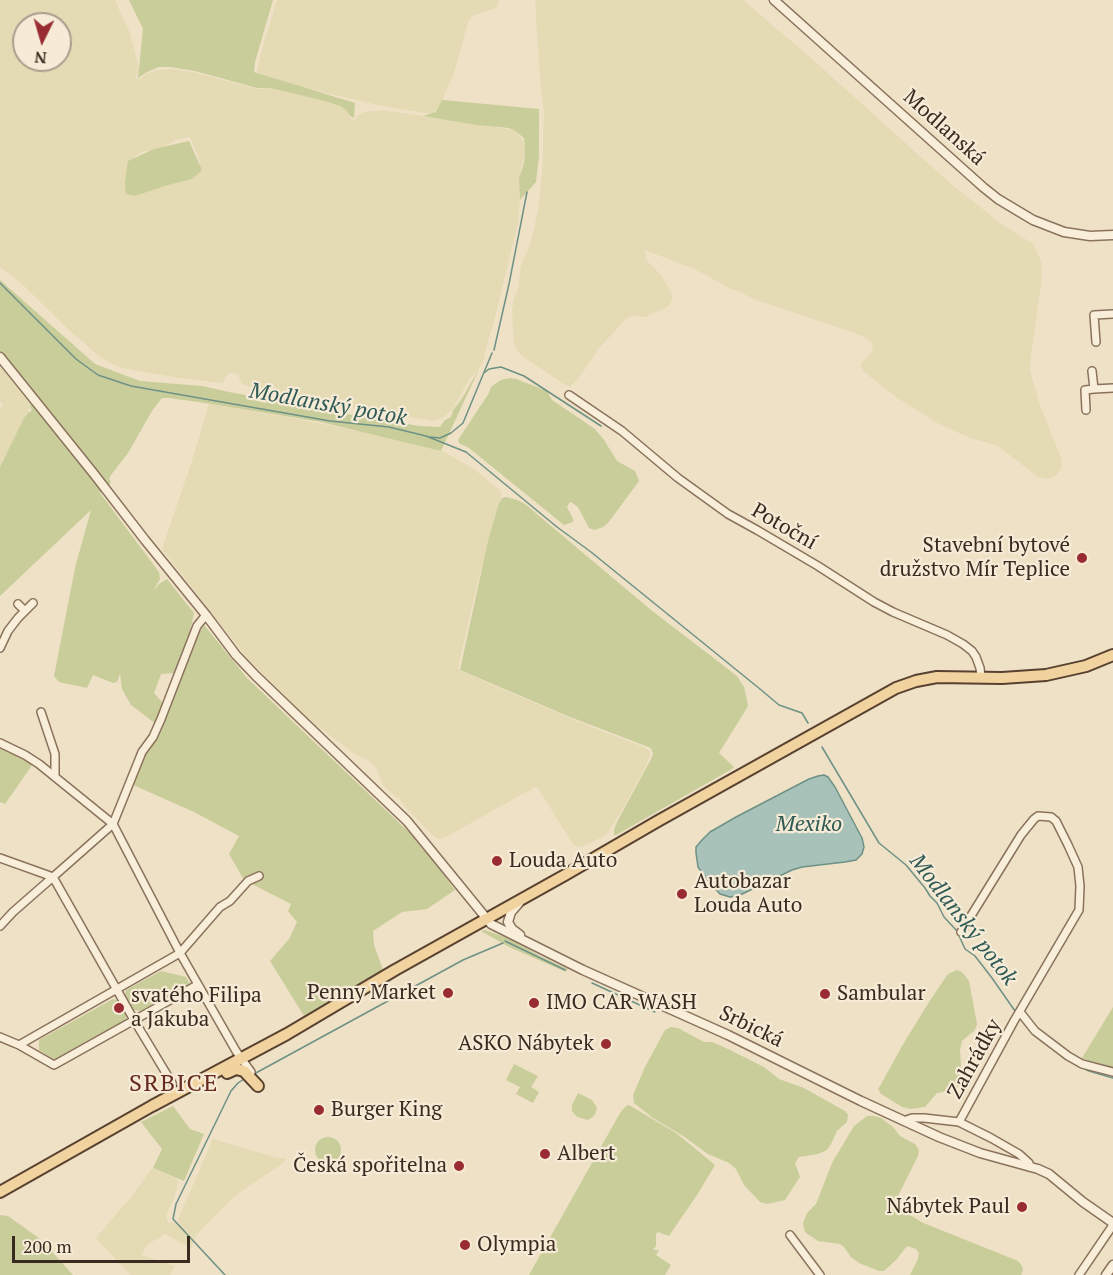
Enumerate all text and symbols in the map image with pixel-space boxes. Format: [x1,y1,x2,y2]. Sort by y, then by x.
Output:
north arrow [12,12,72,72]
text: N [34,46,48,69]
street label: Modlanská [898,85,990,171]
water label: Modlanský potok [247,378,409,432]
street label: Potoční [747,498,821,556]
place label: Stavební bytové družstvo Mír Teplice [880,533,1070,583]
marker: Stavební bytové družstvo Mír Teplice [1075,551,1089,565]
water label: Mexiko [776,812,842,838]
place label: Louda Auto [509,848,617,874]
water label: Modlanský potok [904,849,1022,991]
marker: Louda Auto [490,854,504,868]
place label: Autobazar Louda Auto [694,869,802,919]
marker: Autobazar Louda Auto [675,887,689,901]
place label: Penny Market [307,980,436,1006]
place label: Sambular [837,981,925,1007]
place label: svatého Filipa a Jakuba [131,983,262,1033]
marker: Penny Market [441,986,455,1000]
marker: Sambular [818,987,832,1001]
place label: IMO CAR WASH [546,990,697,1016]
marker: IMO CAR WASH [527,996,541,1010]
marker: svatého Filipa a Jakuba [112,1001,126,1015]
street label: Srbická [715,1001,787,1053]
street label: Zahrádky [943,1015,1007,1103]
place label: ASKO Nábytek [458,1031,594,1057]
marker: ASKO Nábytek [599,1037,613,1051]
district label: SRBICE [129,1070,219,1098]
place label: Burger King [331,1097,442,1123]
marker: Burger King [312,1103,326,1117]
place label: Albert [557,1141,616,1167]
marker: Albert [538,1147,552,1161]
place label: Česká spořitelna [293,1153,447,1179]
marker: Česká spořitelna [452,1159,466,1173]
place label: Nábytek Paul [887,1194,1010,1220]
marker: Nábytek Paul [1015,1200,1029,1214]
scale bar [15,1224,194,1262]
place label: Olympia [477,1232,556,1258]
text: 200 m [23,1234,72,1258]
marker: Olympia [458,1238,472,1252]

